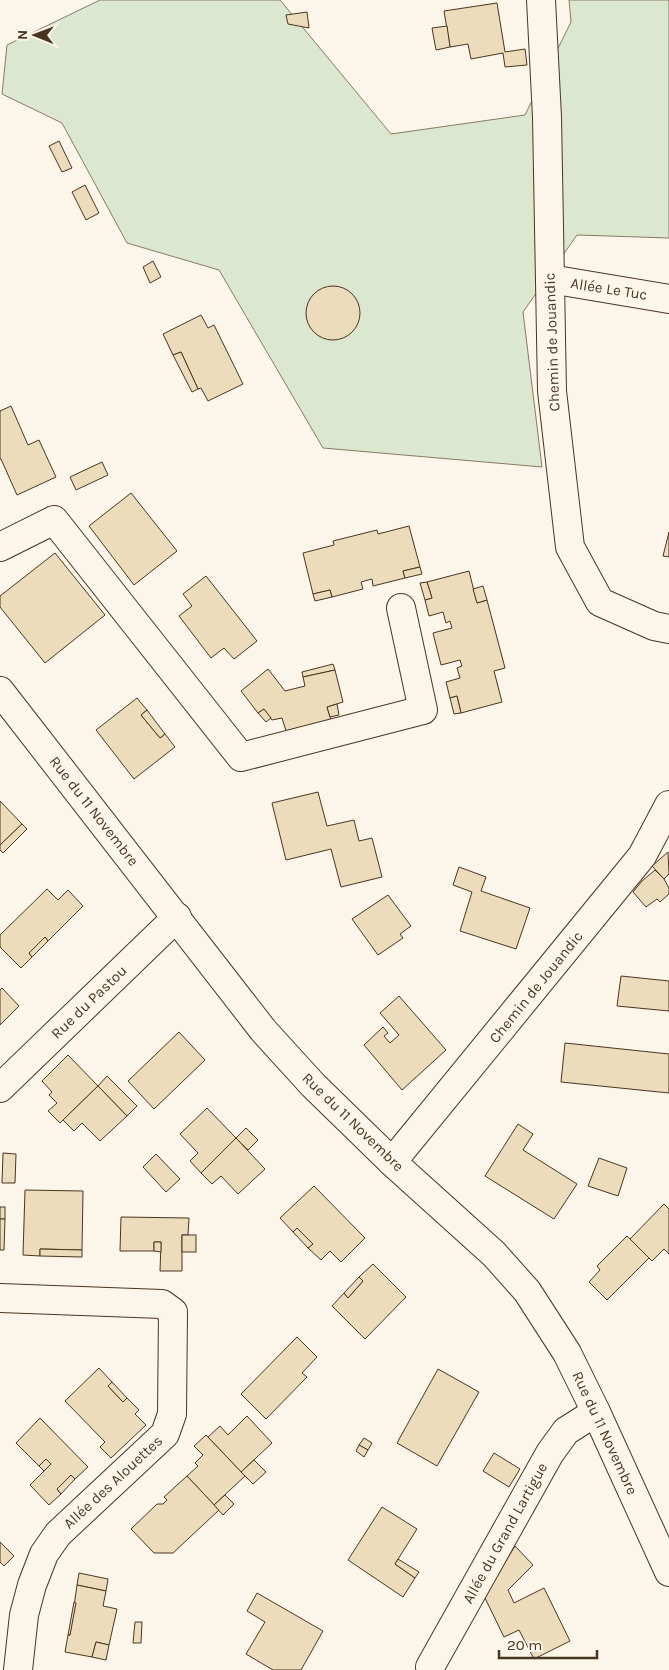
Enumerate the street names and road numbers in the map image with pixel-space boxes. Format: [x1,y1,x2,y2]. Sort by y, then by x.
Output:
street label: Chemin de Jouandic [541,272,563,412]
street label: Allée Le Tuc [569,274,649,304]
street label: Rue du 11 Novembre [46,753,142,869]
street label: Chemin de Jouandic [485,927,587,1047]
street label: Rue du Pastou [47,961,131,1043]
street label: Rue du 11 Novembre [298,1069,408,1175]
street label: Rue du 11 Novembre [568,1368,642,1498]
street label: Allée des Alouettes [60,1432,166,1532]
street label: Allée du Grand Lartigue [459,1459,551,1607]

